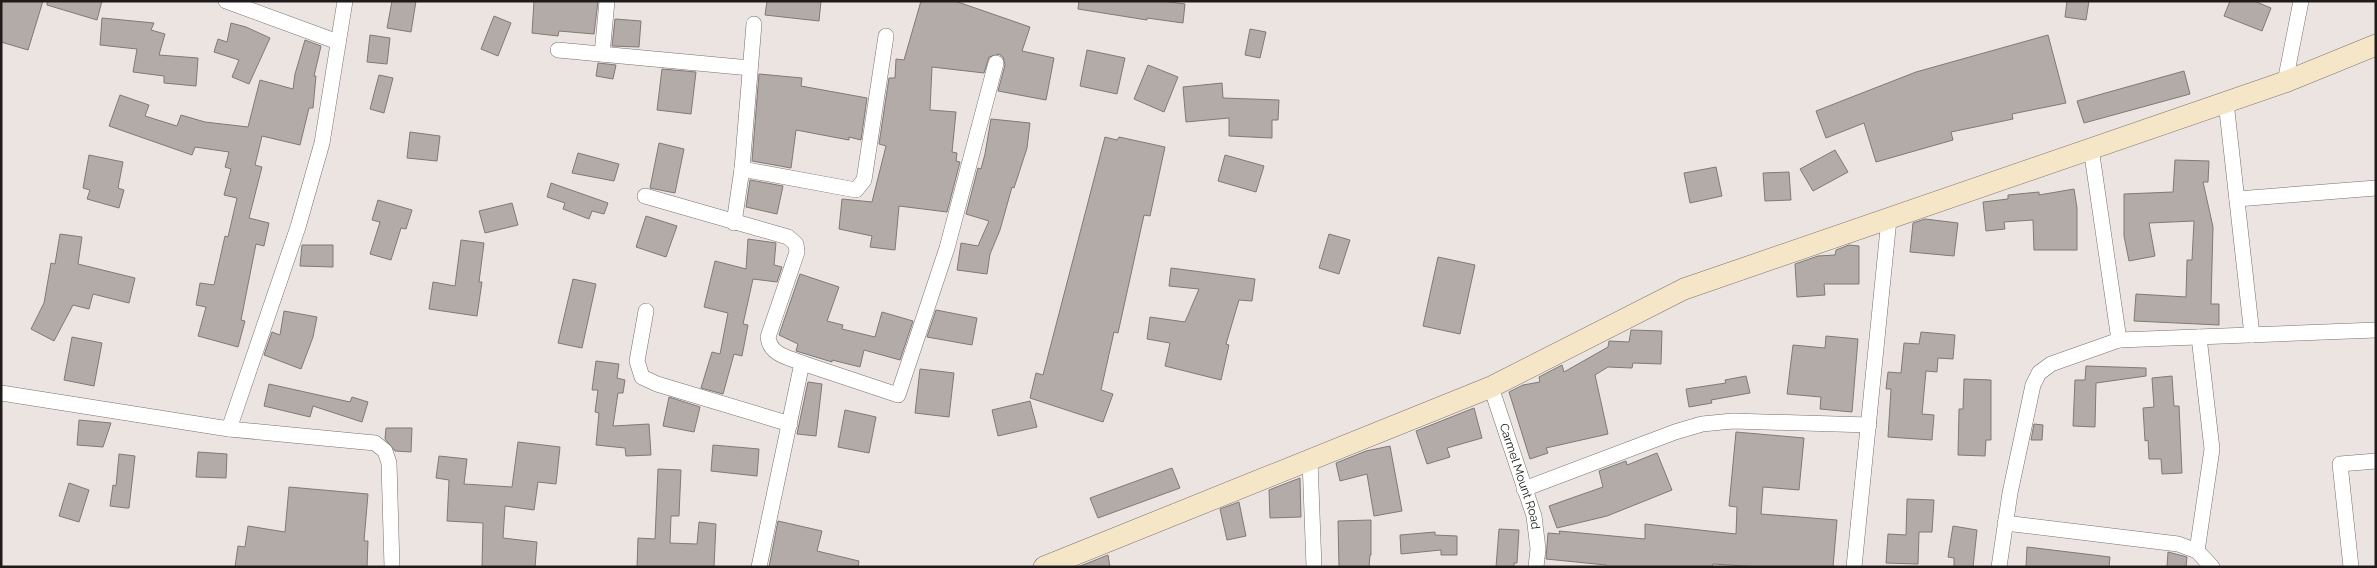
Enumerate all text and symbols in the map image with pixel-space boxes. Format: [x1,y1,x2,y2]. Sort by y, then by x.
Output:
street label: Carmel Mount Road [1497,422,1543,530]

